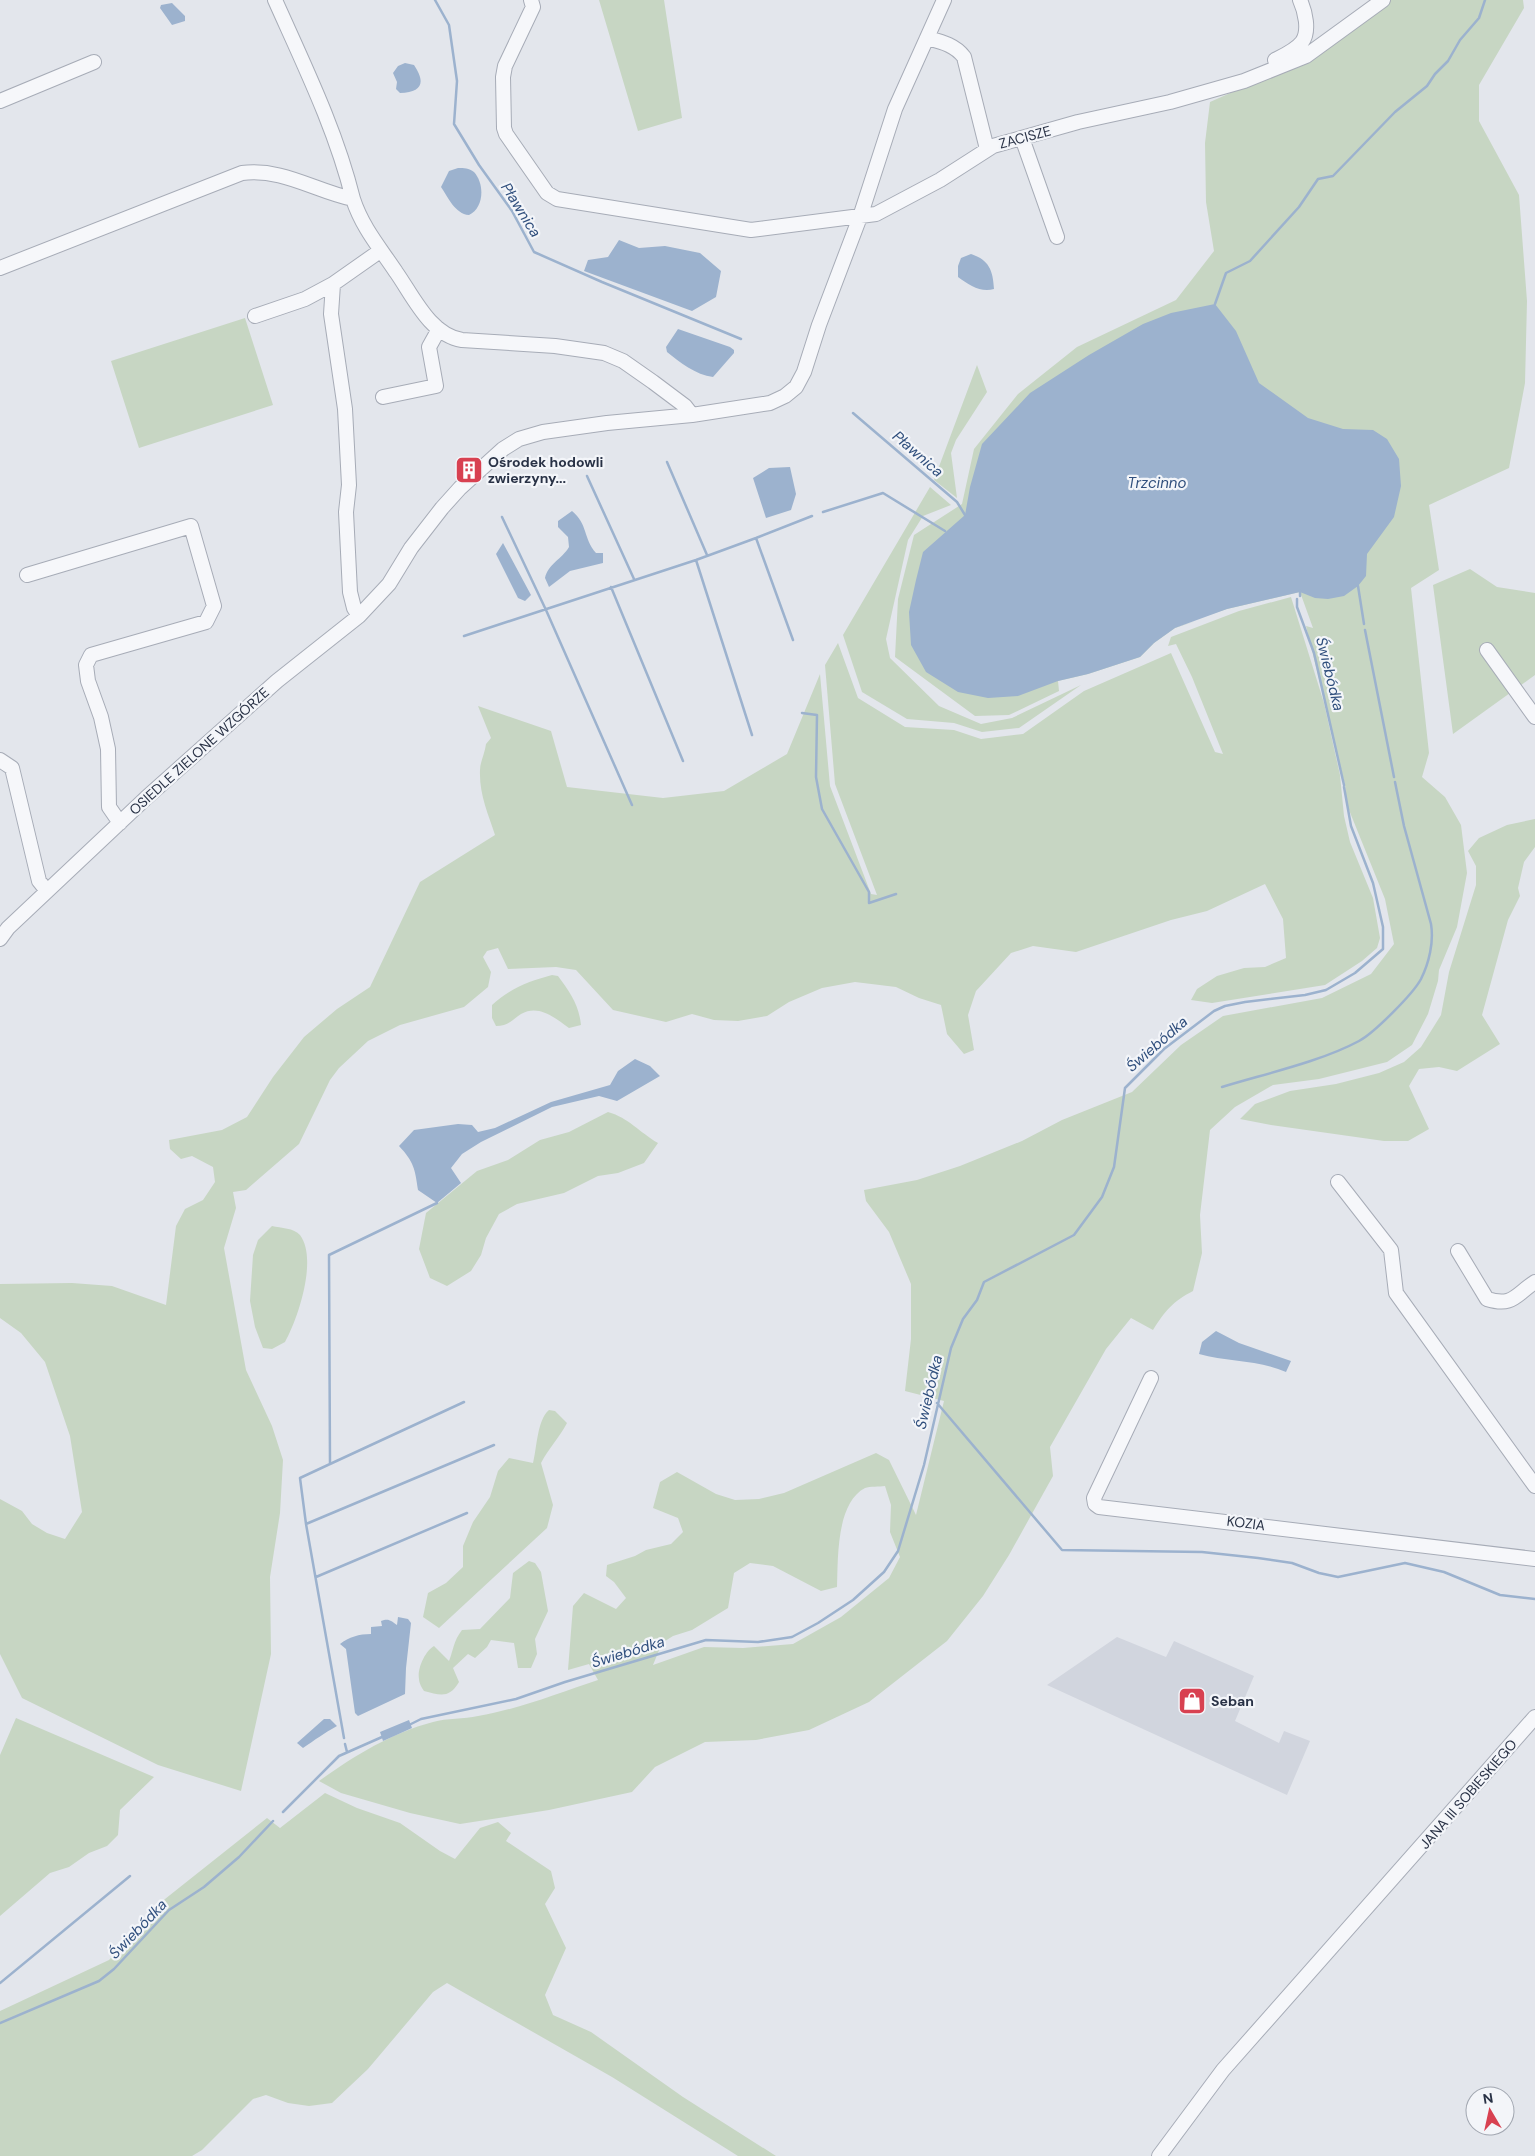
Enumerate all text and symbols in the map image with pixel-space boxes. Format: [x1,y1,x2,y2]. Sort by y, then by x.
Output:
street label: ZACISZE [997,121,1053,153]
water label: Pławnica [496,179,546,241]
water label: Pławnica [888,426,948,482]
place label: Ośrodek hodowli zwierzyny... [488,453,603,487]
building icon: Ośrodek hodowli zwierzyny... [454,455,484,485]
water label: Trzcinno [1128,473,1186,493]
water label: Świebódka [1311,635,1349,713]
street label: OSIEDLE ZIELONE WZGÓRZE [125,683,273,819]
water label: Świebódka [1122,1012,1192,1076]
water label: Świebódka [911,1353,947,1431]
street label: KOZIA [1226,1512,1266,1534]
water label: Świebódka [589,1631,667,1673]
shop icon: Seban [1177,1686,1207,1716]
place label: Seban [1211,1692,1254,1710]
street label: JANA III SOBIESKIEGO [1415,1735,1521,1853]
water label: Świebódka [105,1895,171,1963]
north arrow [1465,2086,1515,2136]
text: N [1482,2088,1494,2108]

